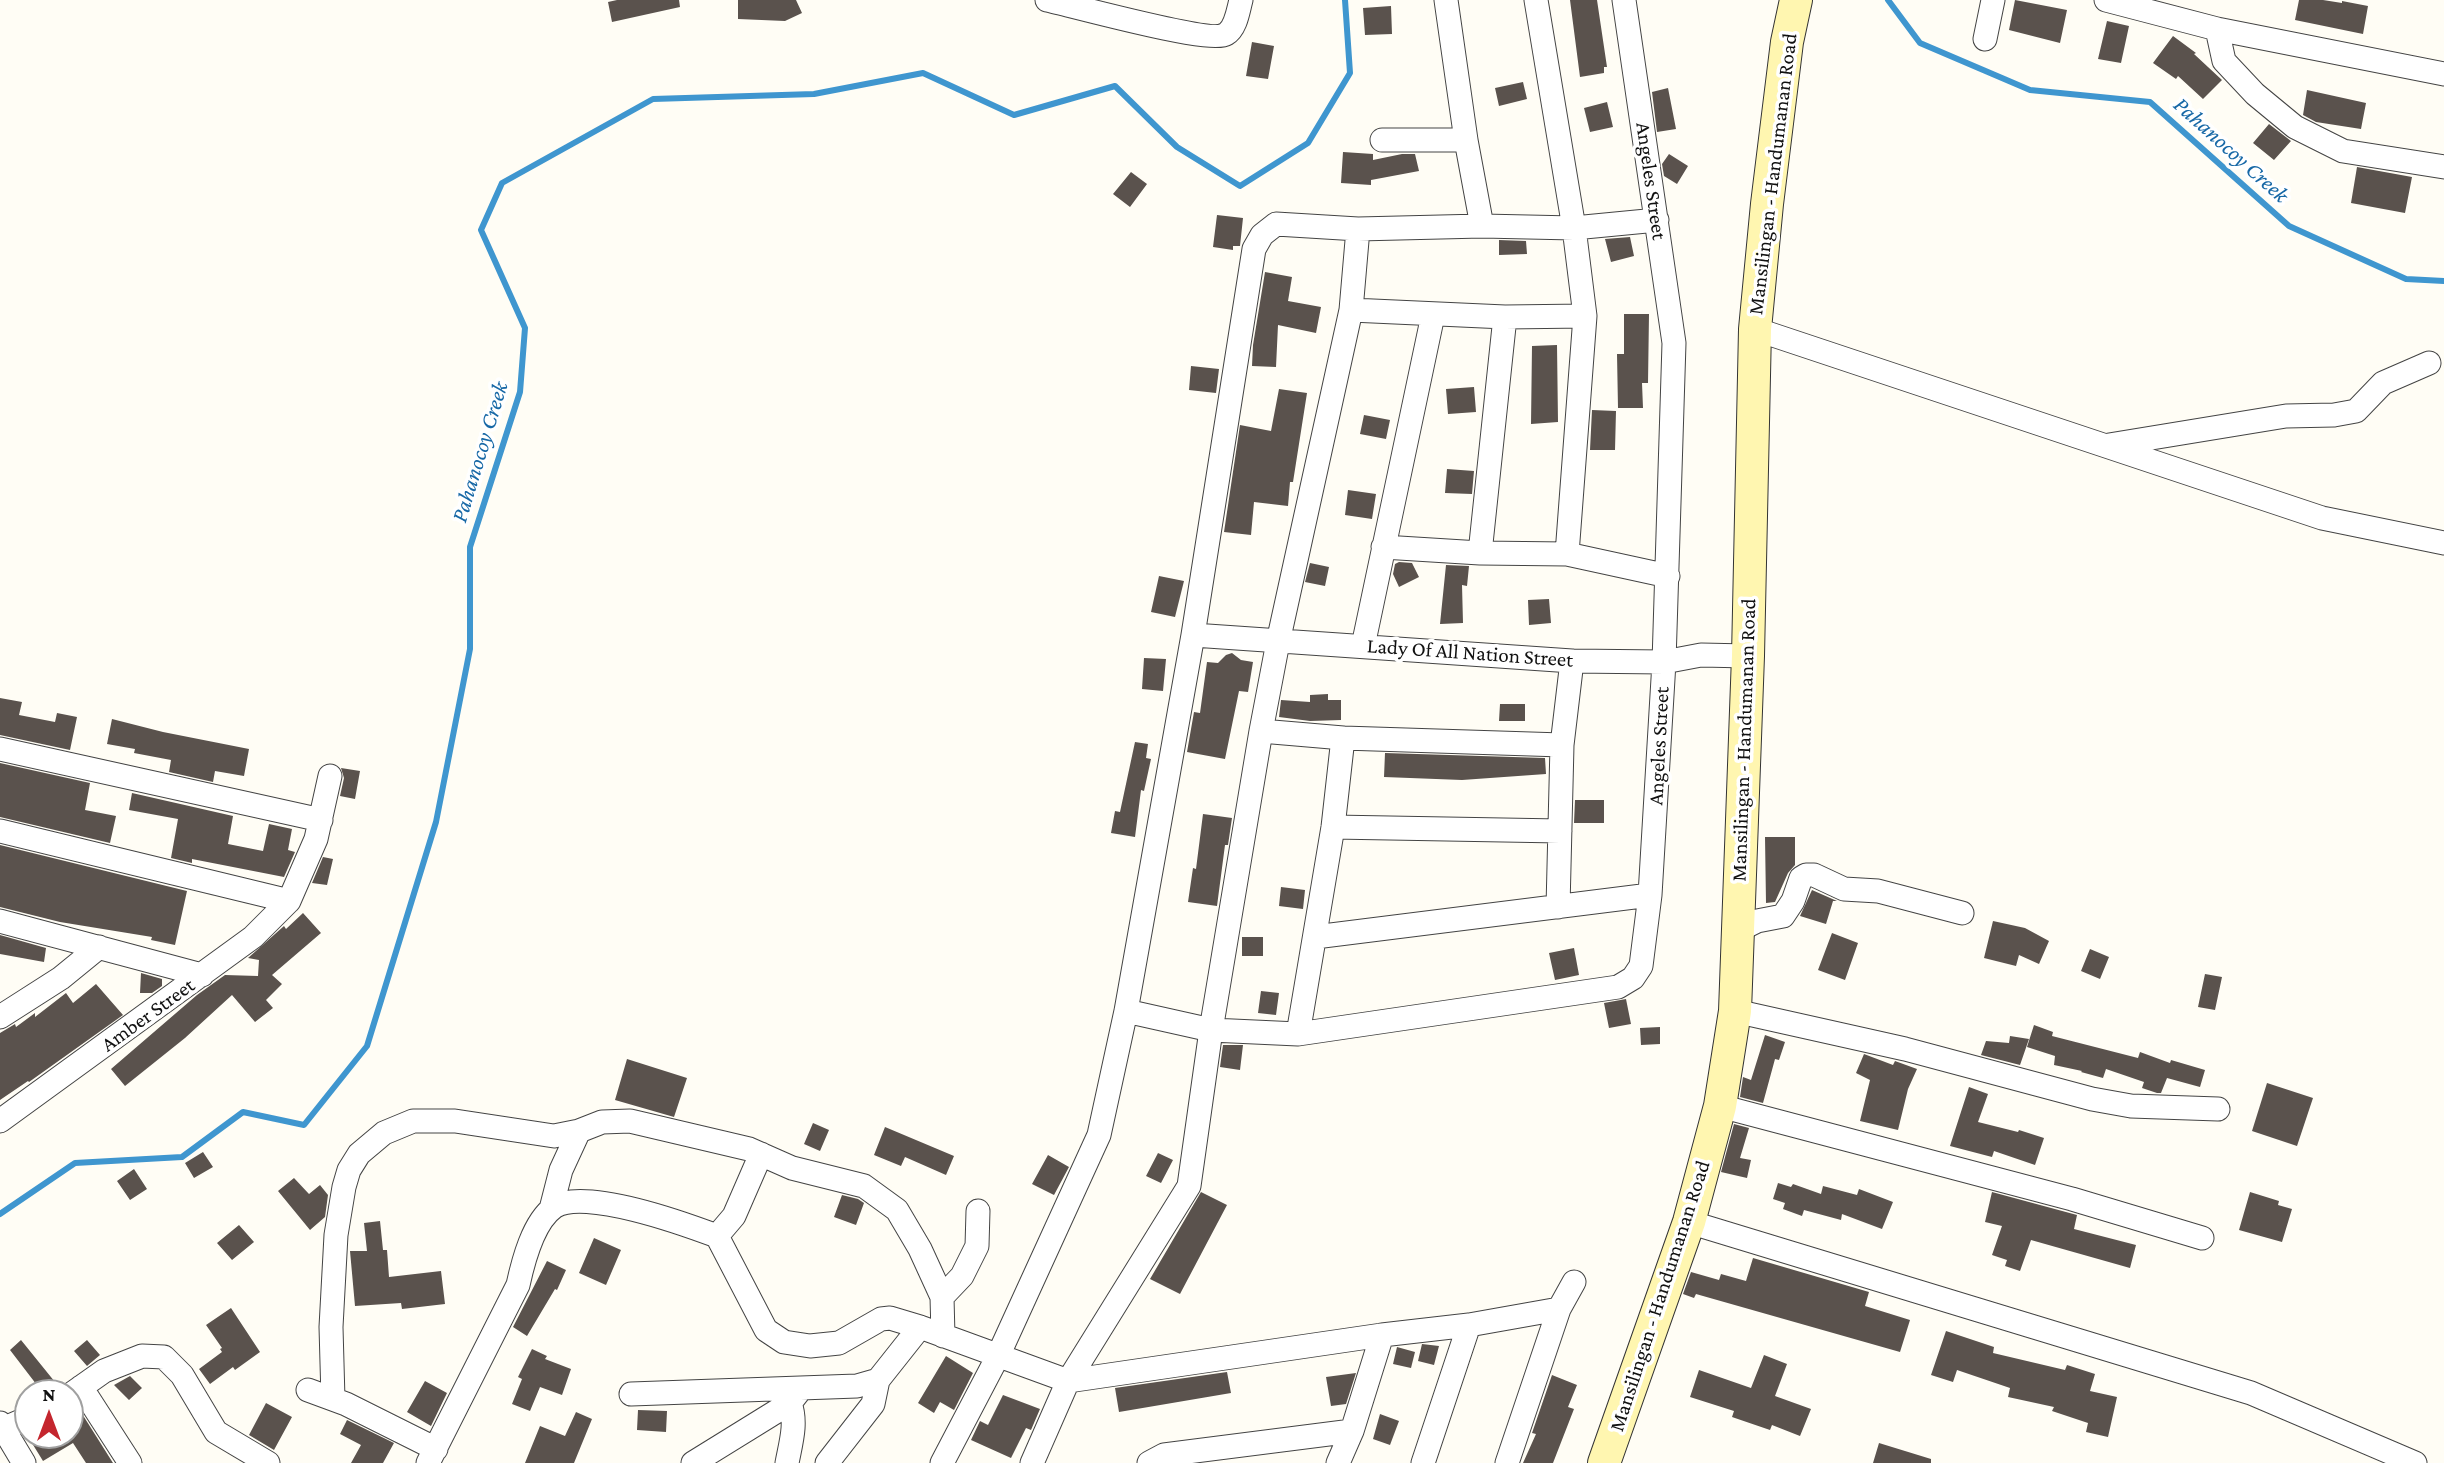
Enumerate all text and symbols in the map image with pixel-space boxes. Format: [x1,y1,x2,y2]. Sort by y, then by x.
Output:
street label: Mansilingan - Handumanan Road [1743,32,1803,316]
water label: Pahanocoy Creek [2168,91,2294,209]
street label: Angeles Street [1630,121,1672,241]
water label: Pahanocoy Creek [445,378,515,526]
street label: Mansilingan - Handumanan Road [1726,598,1762,882]
street label: Lady Of All Nation Street [1366,633,1574,673]
street label: Angeles Street [1643,686,1675,806]
street label: Amber Street [96,973,200,1057]
street label: Mansilingan - Handumanan Road [1604,1157,1716,1435]
north arrow [14,1379,84,1449]
text: N [43,1384,55,1405]

